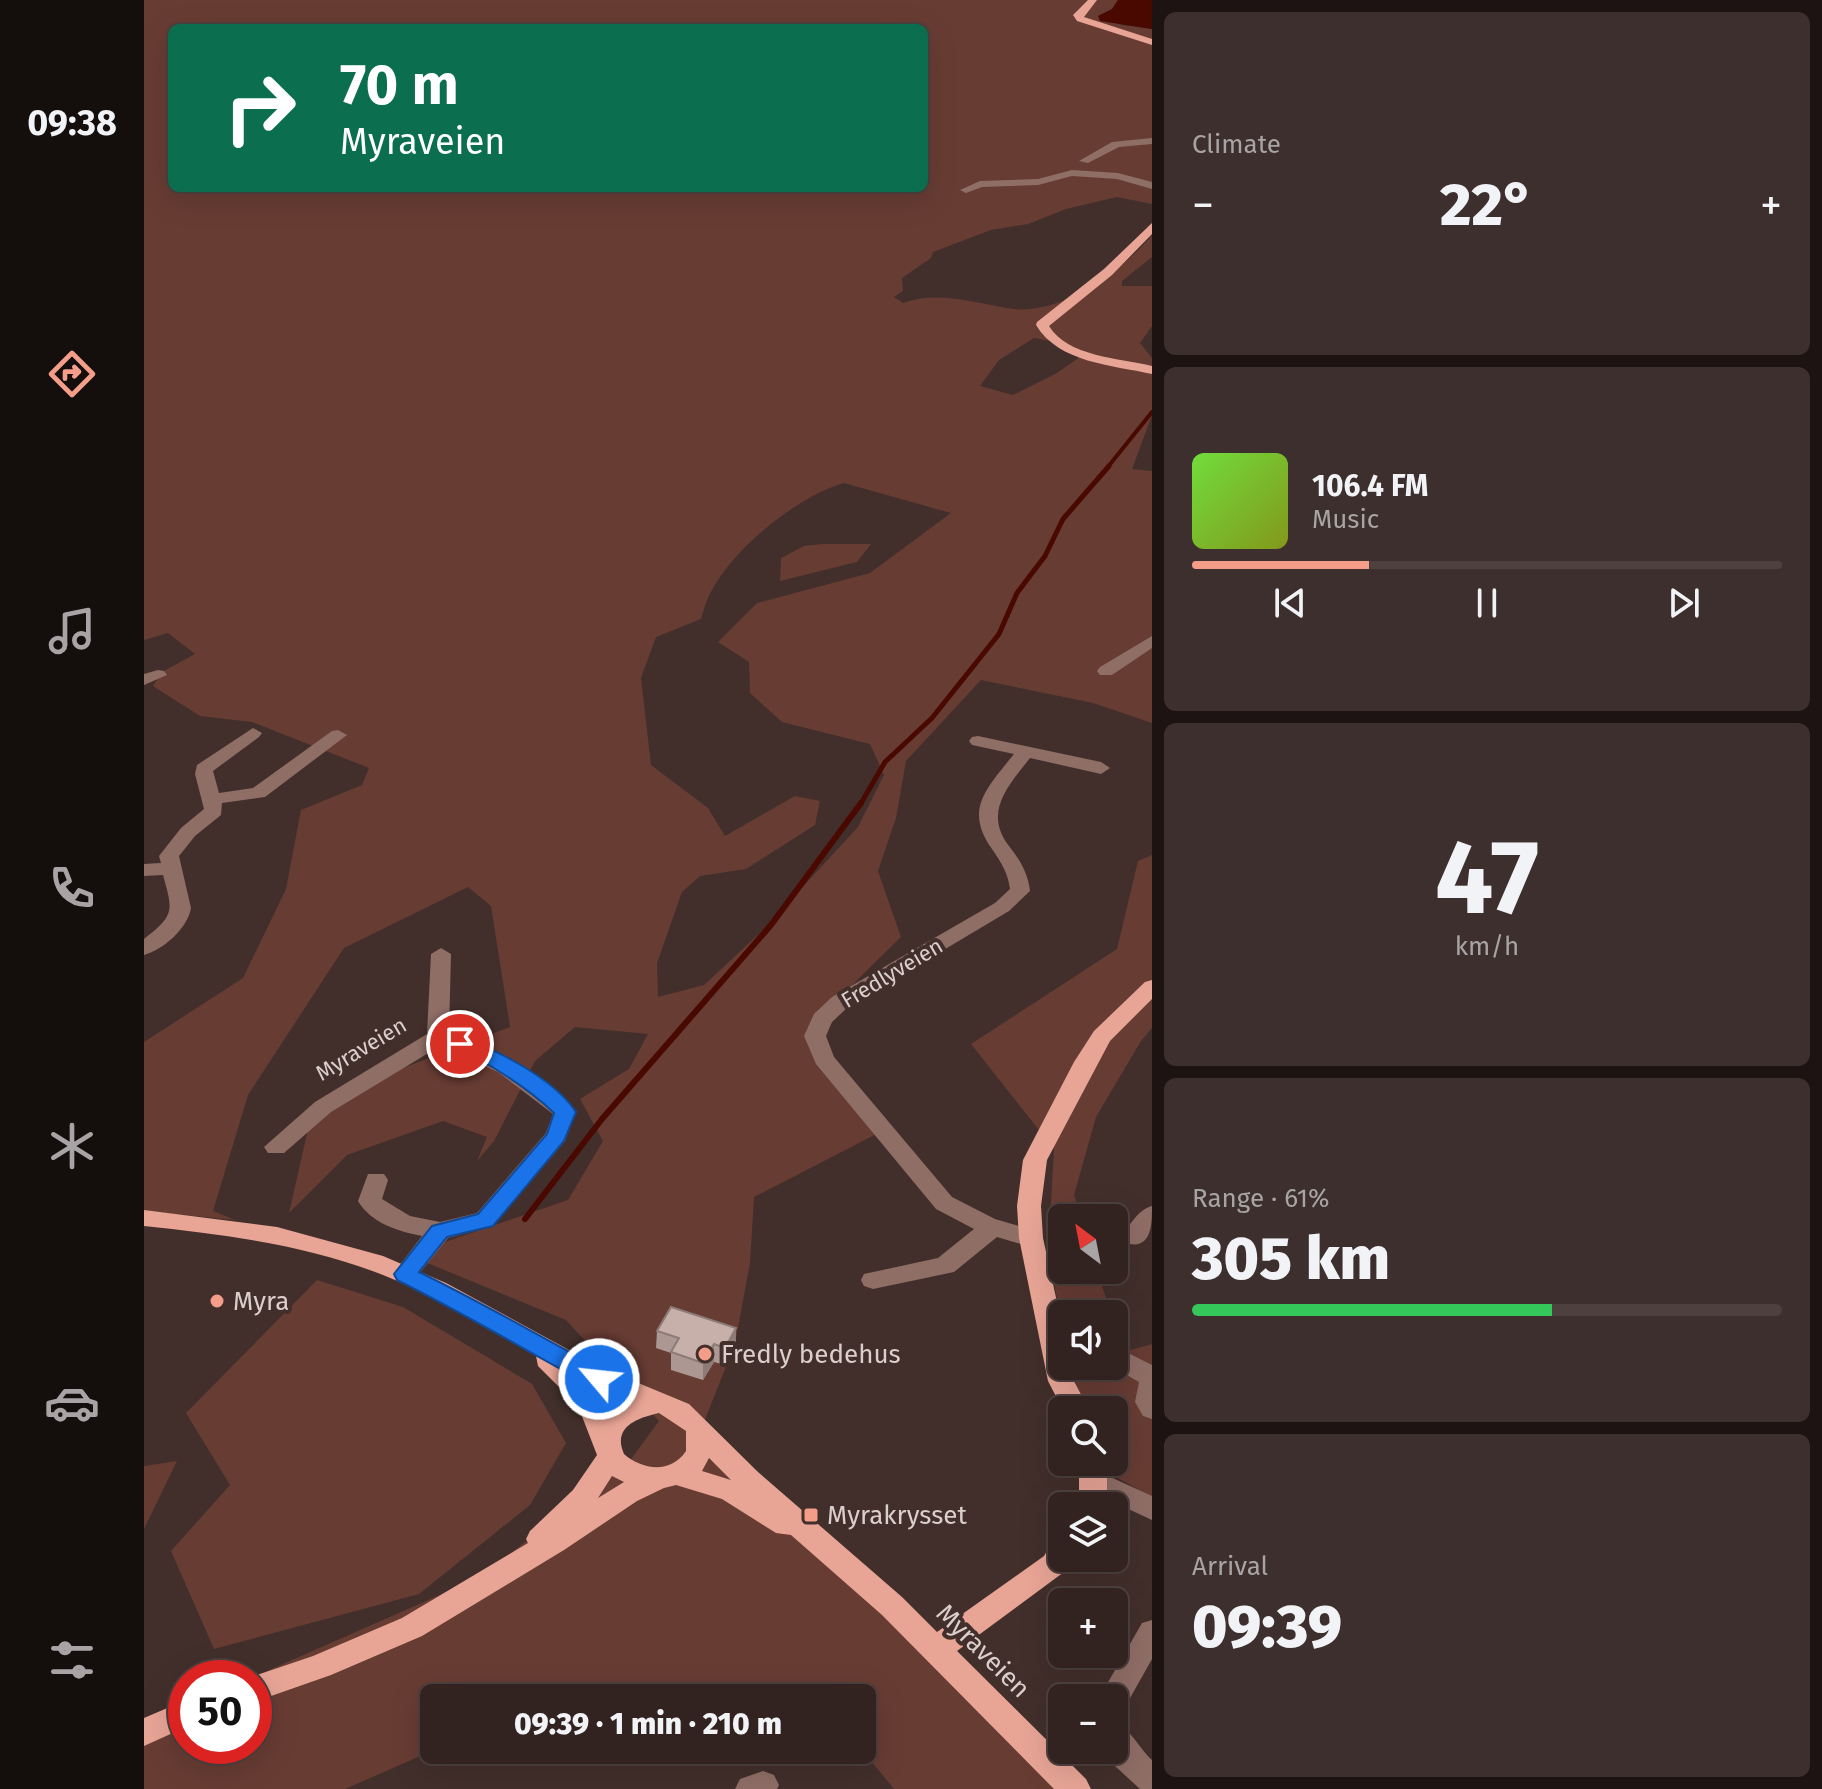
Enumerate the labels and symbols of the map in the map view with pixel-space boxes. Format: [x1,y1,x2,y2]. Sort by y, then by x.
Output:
street label: Fredlyveien [836,932,948,1014]
pin [426,1010,494,1078]
street label: Myraveien [311,1011,411,1087]
north arrow [1048,1204,1128,1284]
place label: Myra [233,1286,289,1317]
marker: Myra [208,1292,226,1310]
position arrow [557,1337,641,1421]
place label: Fredly bedehus [721,1339,901,1370]
marker: Fredly bedehus [696,1345,714,1363]
place label: Myrakrysset [827,1500,967,1531]
marker: Myrakrysset [802,1506,820,1524]
street label: Myraveien [930,1598,1036,1704]
speed limit sign: 50 [168,1660,272,1764]

